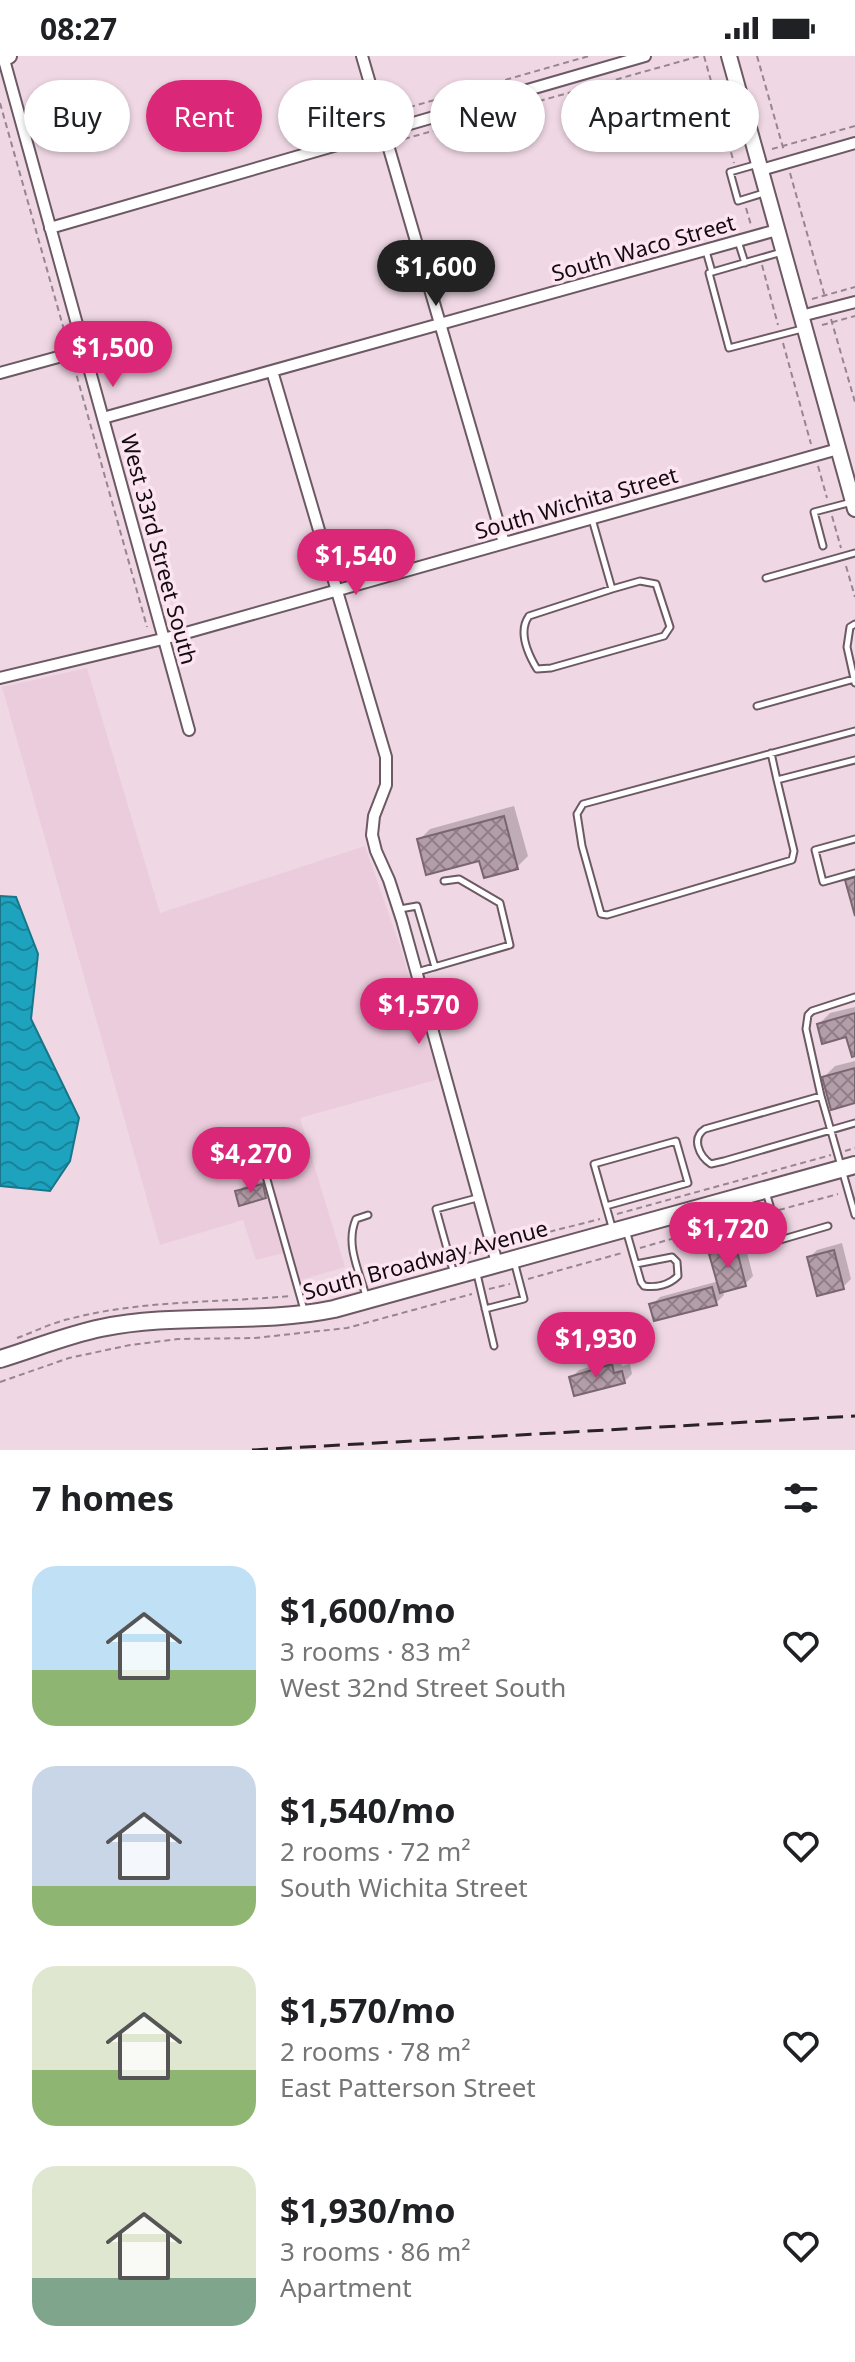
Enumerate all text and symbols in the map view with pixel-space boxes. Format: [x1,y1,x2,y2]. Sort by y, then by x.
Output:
text: 08:27 [40,8,117,49]
chip: Buy [24,80,130,152]
chip: Rent [146,80,262,152]
chip: Filters [278,80,414,152]
chip: New [430,80,545,152]
chip: Apartment [561,80,759,152]
street label: South Waco Street [548,206,738,288]
pin: $1,600 [371,240,501,308]
text: $1,600 [395,248,477,284]
pin: $1,500 [48,321,178,389]
text: $1,500 [72,329,154,365]
street label: West 33rd Street South [115,430,205,668]
street label: South Wichita Street [471,459,681,545]
pin: $1,540 [291,529,421,597]
text: $1,540 [315,537,397,573]
pin: $1,570 [354,978,484,1046]
text: $1,570 [378,986,460,1022]
pin: $4,270 [186,1127,316,1195]
text: $4,270 [210,1135,292,1171]
pin: $1,720 [663,1202,793,1270]
text: $1,720 [687,1210,769,1246]
street label: South Broadway Avenue [299,1212,551,1306]
pin: $1,930 [531,1312,661,1380]
text: $1,930 [555,1320,637,1356]
text: 7 homes [32,1475,174,1521]
icon: filters [779,1476,823,1520]
text: $1,600/mo [280,1587,455,1633]
icon: home [96,1598,192,1694]
icon: heart [779,1624,823,1668]
text: 3 rooms · 83 m² [280,1633,470,1669]
text: West 32nd Street South [280,1669,566,1705]
text: $1,540/mo [280,1787,455,1833]
icon: home [96,1798,192,1894]
icon: heart [779,1824,823,1868]
text: 2 rooms · 72 m² [280,1833,470,1869]
text: South Wichita Street [280,1869,528,1905]
text: $1,570/mo [280,1987,455,2033]
icon: home [96,1998,192,2094]
icon: heart [779,2024,823,2068]
text: 2 rooms · 78 m² [280,2033,470,2069]
text: East Patterson Street [280,2069,536,2105]
text: $1,930/mo [280,2187,455,2233]
icon: home [96,2198,192,2294]
icon: heart [779,2224,823,2268]
text: 3 rooms · 86 m² [280,2233,470,2269]
text: Apartment [280,2269,412,2305]

